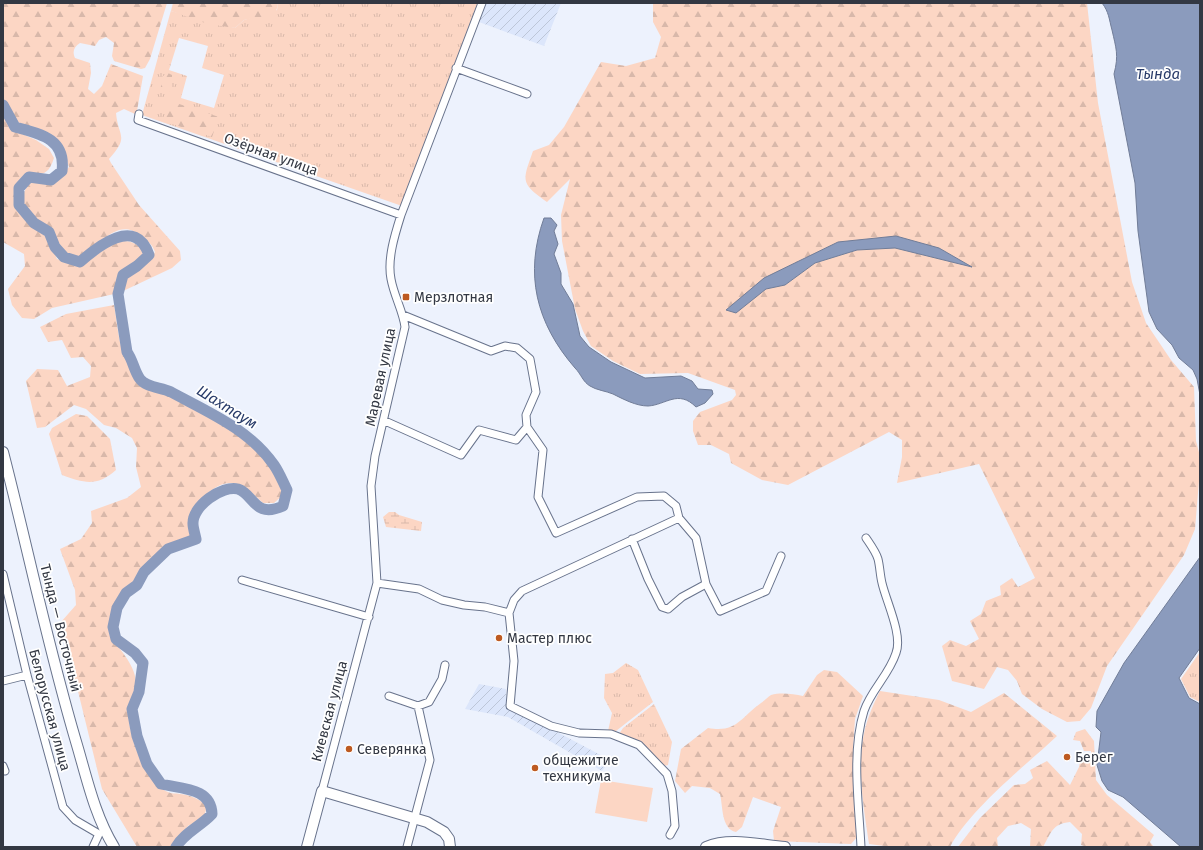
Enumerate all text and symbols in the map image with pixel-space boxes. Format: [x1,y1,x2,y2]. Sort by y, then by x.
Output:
water label: Тында [1136,65,1180,83]
street label: Озёрная улица [222,130,320,179]
place label: Мерзлотная [414,289,493,306]
marker: Мерзлотная [401,292,411,302]
street label: Маревая улица [362,326,399,428]
water label: Шахтаум [193,381,261,433]
street label: Тында — Восточный [36,562,85,694]
place label: Мастер плюс [507,630,592,647]
marker: Мастер плюс [494,633,504,643]
street label: Белорусская улица [25,647,74,773]
street label: Киевская улица [308,659,351,764]
place label: Северянка [357,741,427,758]
marker: Северянка [344,744,354,754]
place label: Берег [1075,749,1113,766]
place label: общежитие техникума [543,752,619,785]
marker: Берег [1062,752,1072,762]
marker: общежитие техникума [530,763,540,773]

